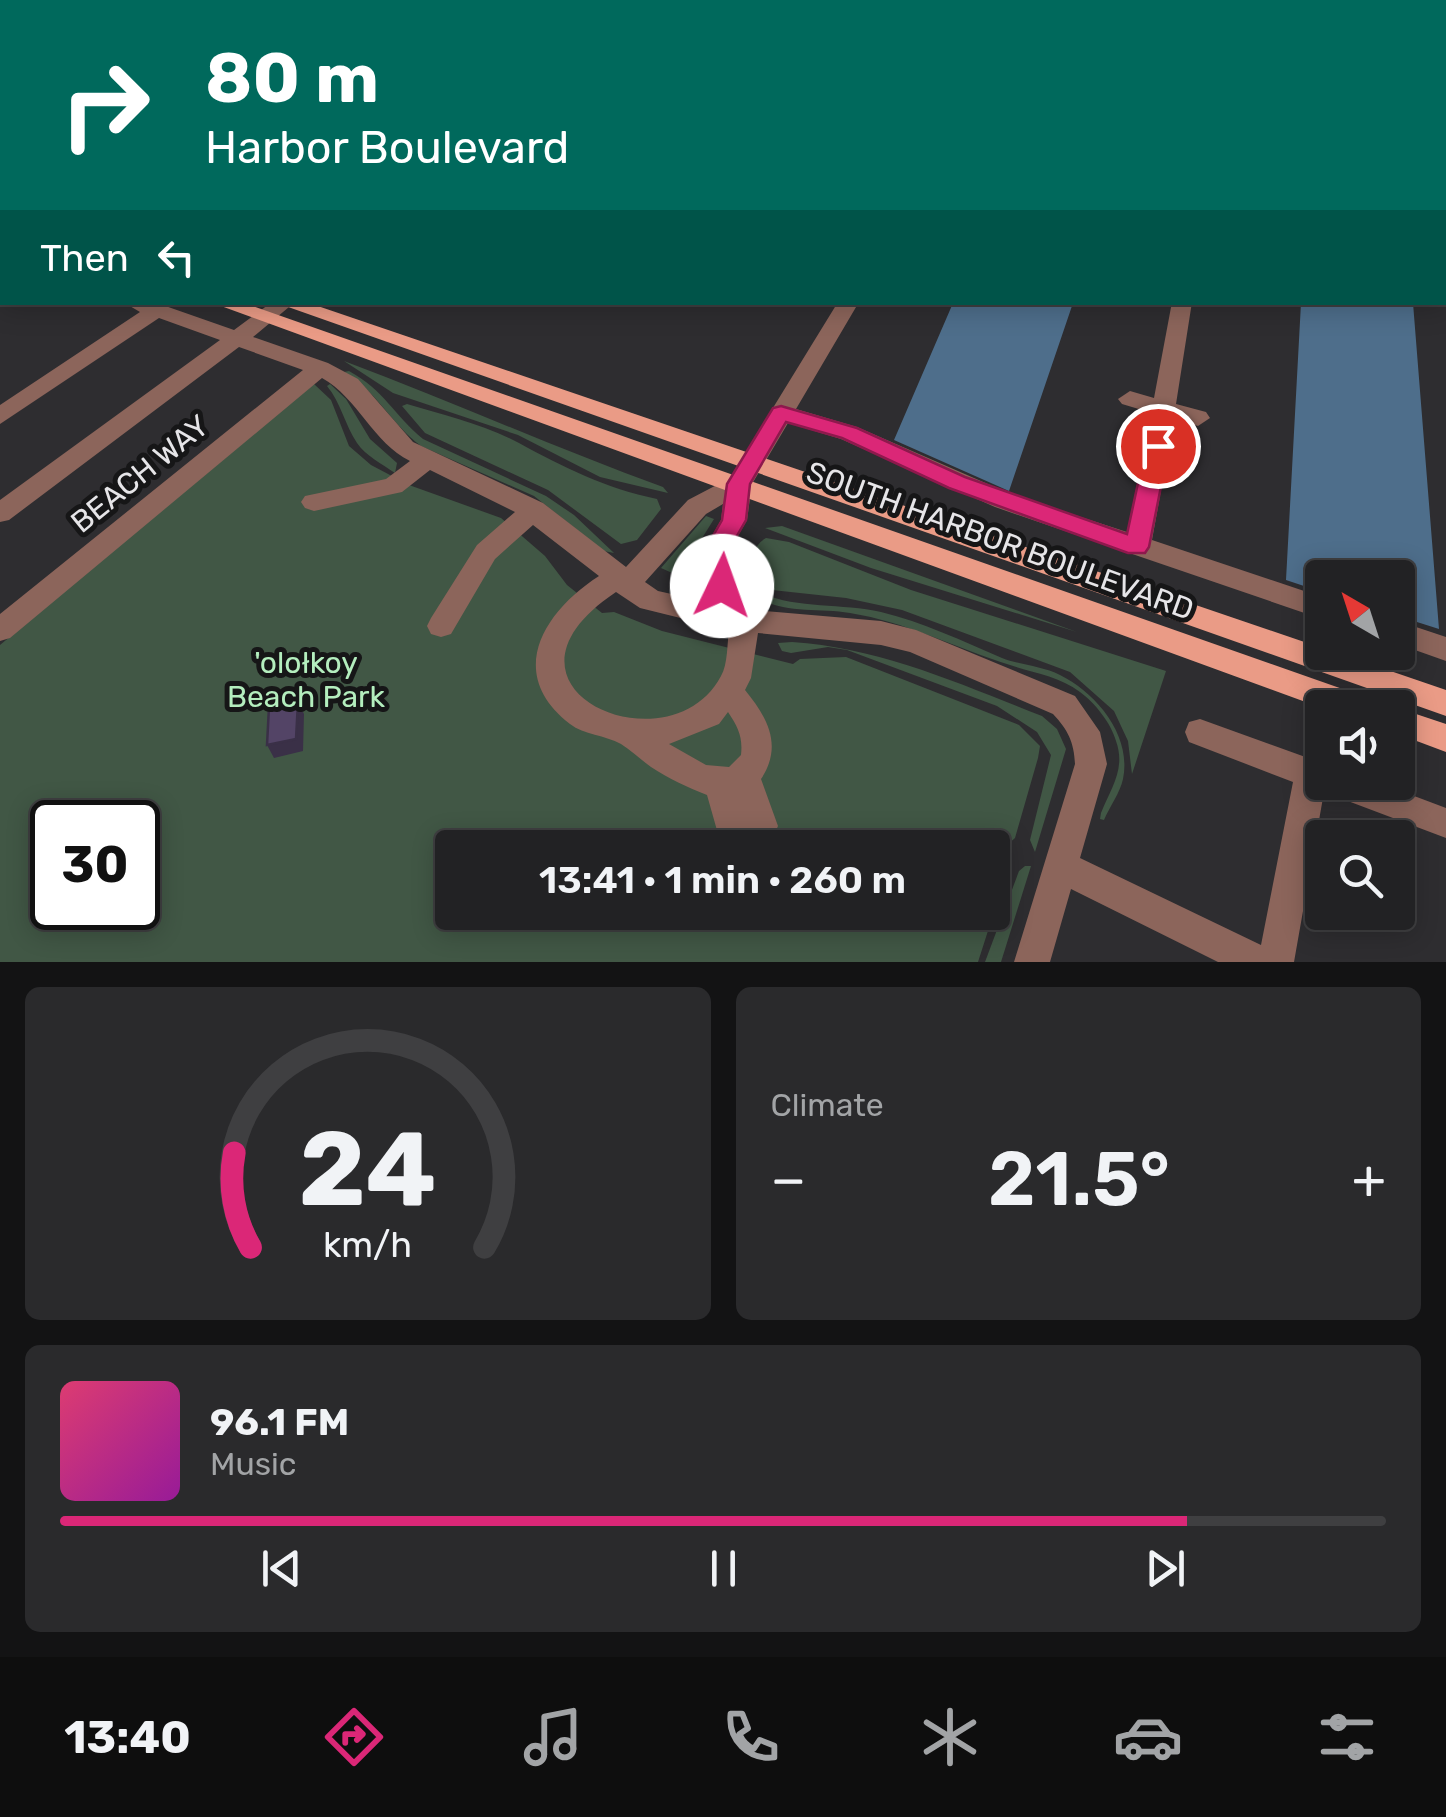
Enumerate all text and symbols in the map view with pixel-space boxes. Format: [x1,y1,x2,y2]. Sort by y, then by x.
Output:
text: 80 m [205,37,379,120]
icon: right [40,40,170,170]
text: Harbor Boulevard [205,121,569,174]
icon: left [149,230,204,285]
text: Then [40,235,129,281]
pin [1116,404,1201,489]
street label: BEACH WAY [64,408,216,540]
icon: arrive [1131,419,1186,474]
street label: SOUTH HARBOR BOULEVARD [801,454,1199,628]
position arrow [670,534,774,638]
north arrow [1305,560,1415,670]
map controls [1305,560,1415,930]
park label: 'olołkoy Beach Park [227,645,386,715]
button: sound [1305,690,1415,800]
speed limit sign: 30 [30,800,160,930]
button: search [1305,820,1415,930]
text: 13:41 · 1 min · 260 m [539,857,906,903]
text: Climate [771,1086,884,1124]
text: 24 [299,1108,437,1231]
text: 21.5° [988,1135,1170,1224]
text: − [771,1147,806,1212]
text: + [1352,1147,1386,1212]
text: km/h [323,1224,412,1266]
text: 96.1 FM [210,1399,349,1445]
text: Music [210,1445,296,1483]
icon: previous [254,1541,309,1596]
icon: pause [696,1541,751,1596]
icon: next [1138,1541,1193,1596]
icon: directions [319,1702,389,1772]
icon: music [518,1702,588,1772]
icon: phone [716,1702,786,1772]
icon: climate [915,1702,985,1772]
icon: car [1113,1702,1183,1772]
icon: filters [1312,1702,1382,1772]
text: 13:40 [64,1711,191,1764]

